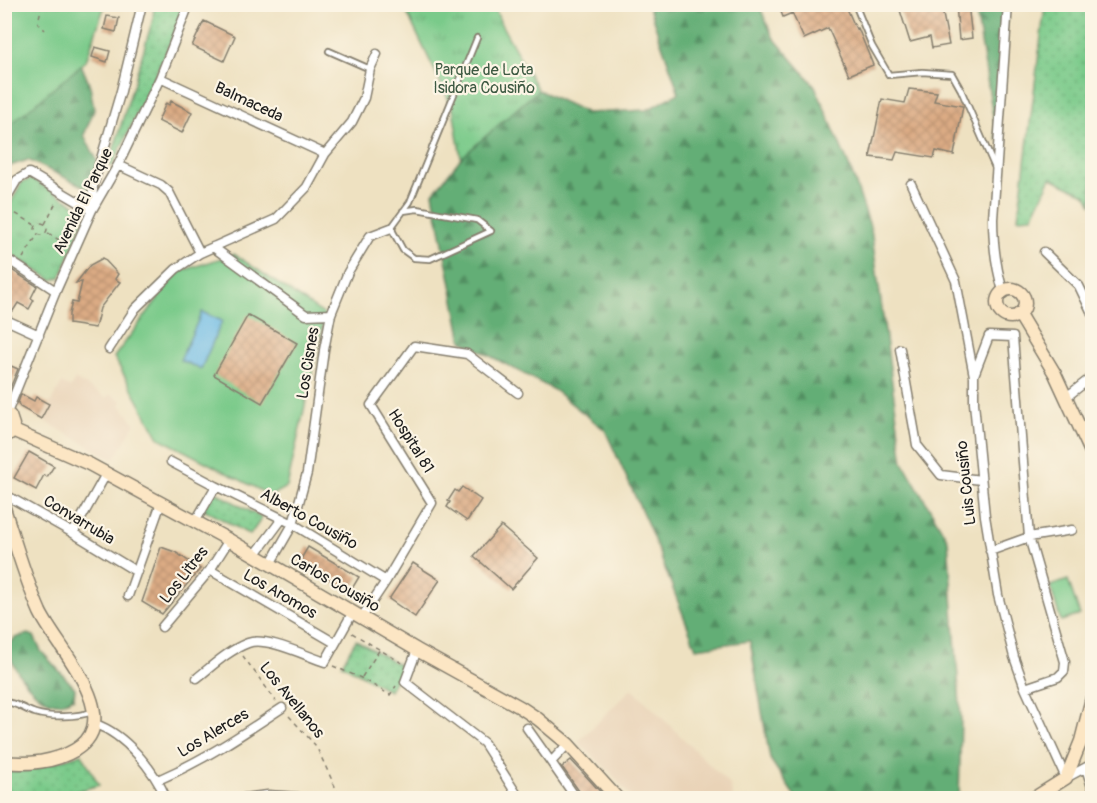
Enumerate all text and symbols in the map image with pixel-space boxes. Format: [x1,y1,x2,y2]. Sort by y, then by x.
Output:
park label: Parque de Lota Isidora Cousiño [433,60,535,98]
street label: Balmaceda [212,77,286,127]
street label: Avenida El Parque [49,145,117,257]
street label: Los Cisnes [292,326,324,400]
street label: Hospital 81 [384,405,438,477]
street label: Luis Cousiño [952,439,980,526]
street label: Alberto Cousiño [257,484,362,554]
street label: Convarrubia [40,491,118,549]
street label: Los Litres [155,542,213,608]
street label: Carlos Cousiño [287,549,384,617]
street label: Los Aromos [239,565,321,623]
street label: Los Avellanos [255,658,329,742]
street label: Los Alerces [174,704,252,762]

